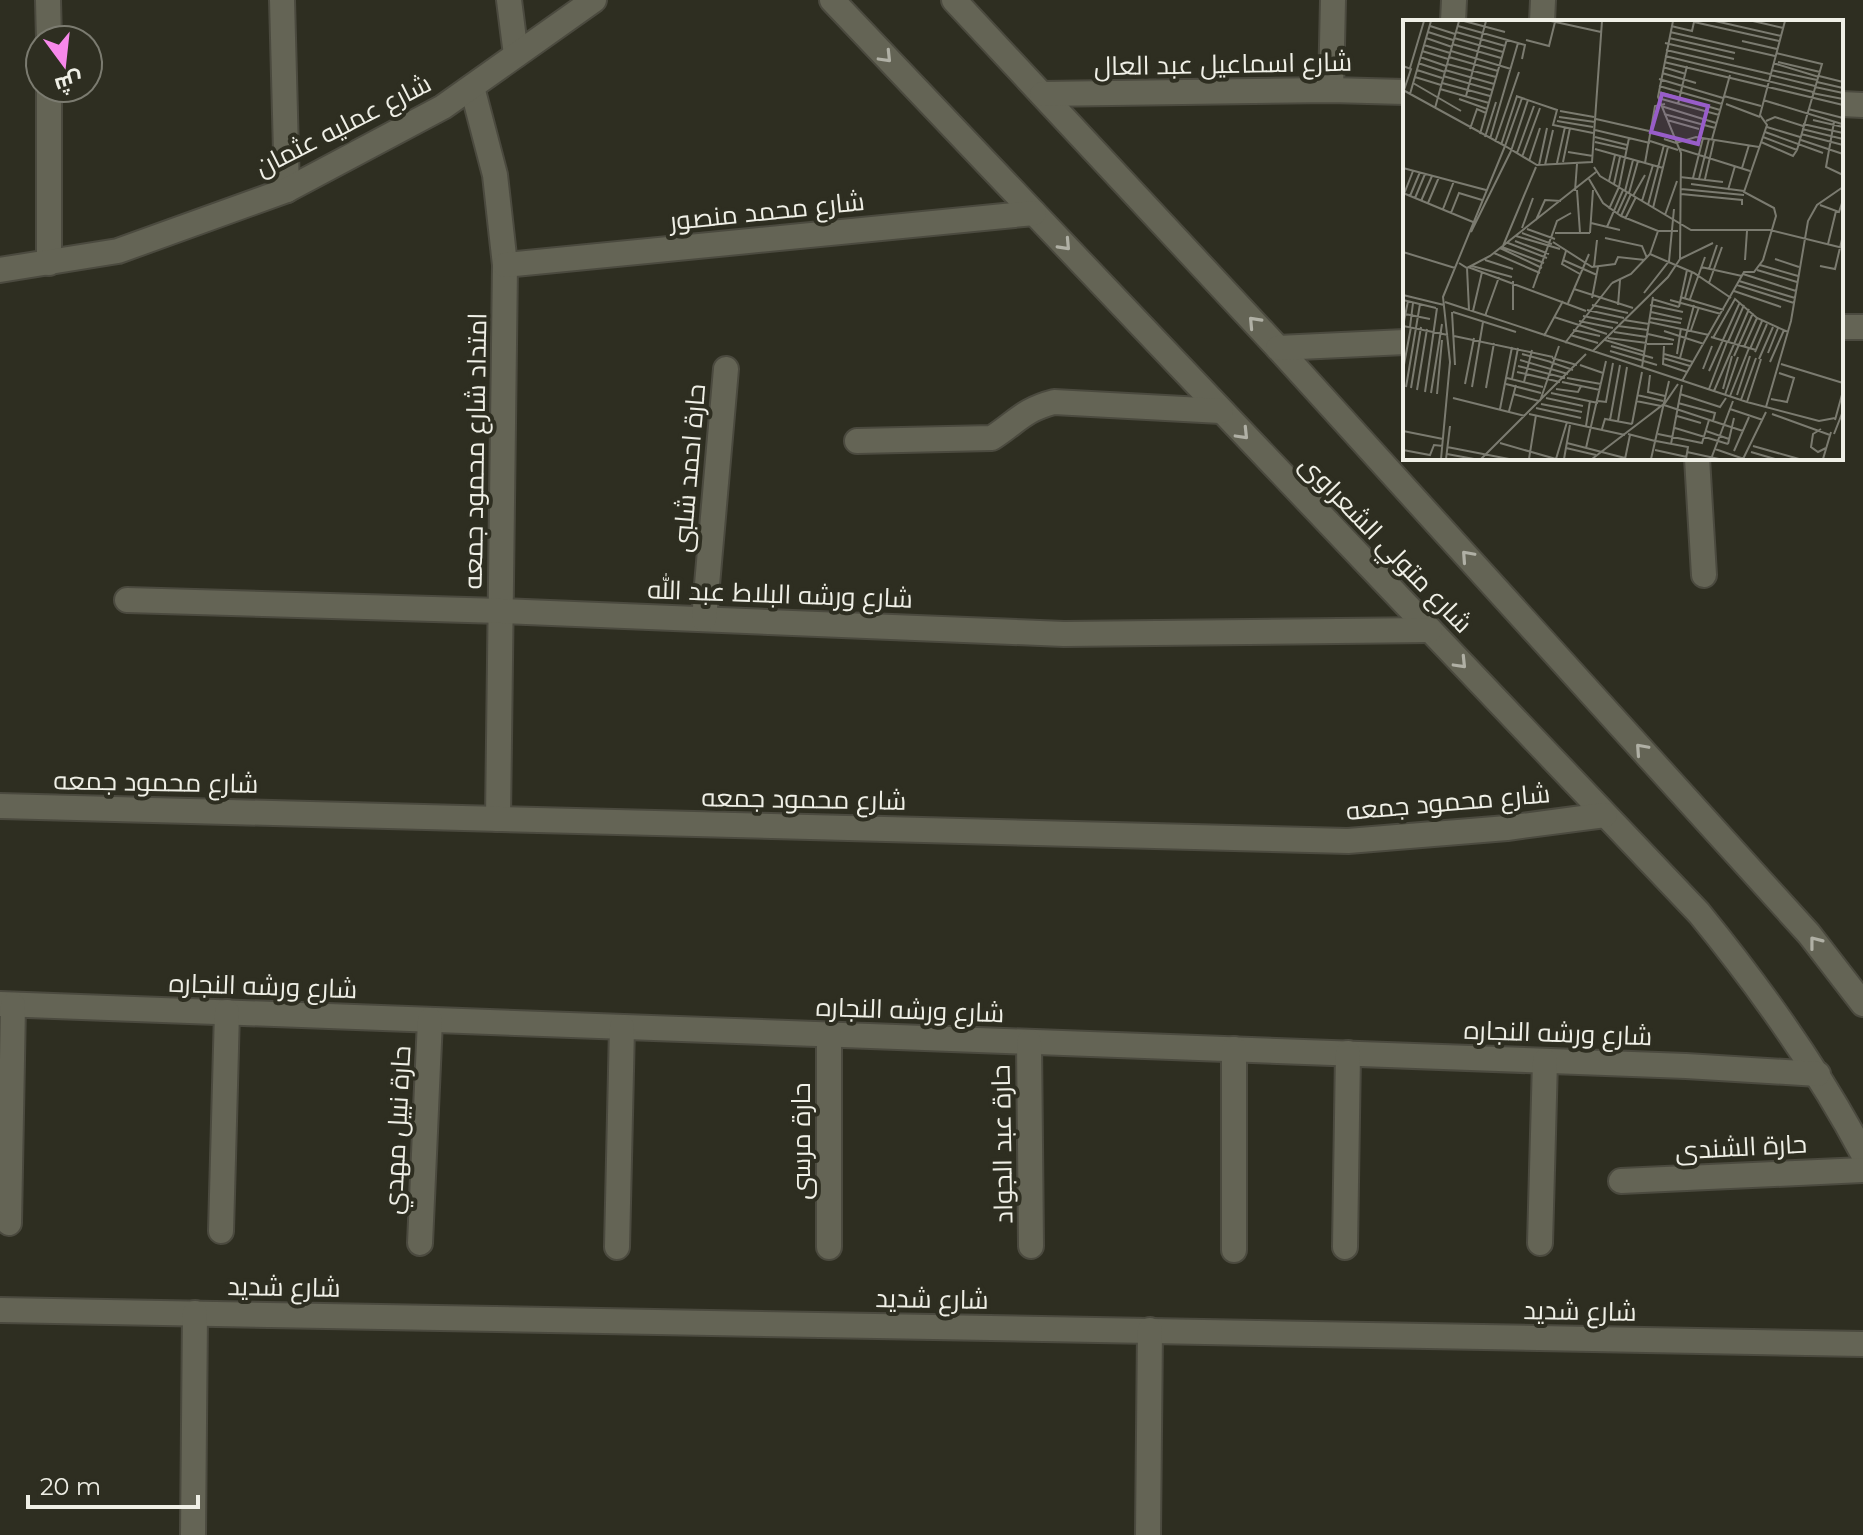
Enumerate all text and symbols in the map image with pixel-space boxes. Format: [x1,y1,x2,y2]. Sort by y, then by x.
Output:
inset map [1403,20,1843,460]
north arrow [24,24,104,104]
street label: شارع اسماعيل عبد العال [1094,46,1352,83]
one-way arrow [876,47,890,62]
text: ش [52,66,86,100]
street label: شارع عمليه عثمان [250,67,437,184]
street label: شارع محمد منصور [666,185,866,238]
one-way arrow [1055,236,1070,250]
street label: امتداد شارع محمود جمعه [457,312,494,590]
one-way arrow [1249,317,1264,331]
street label: حارة احمد شلبى [666,382,712,554]
one-way arrow [1234,425,1249,439]
street label: شارع متولي الشعراوى [1289,448,1479,643]
one-way arrow [1461,551,1476,565]
street label: شارع ورشه البلاط عبد الله [647,572,913,616]
one-way arrow [1452,654,1466,668]
one-way arrow [1637,743,1651,758]
street label: شارع محمود جمعه [53,764,259,801]
street label: شارع محمود جمعه [1344,777,1552,828]
street label: شارع محمود جمعه [701,781,907,818]
one-way arrow [1810,937,1825,951]
street label: شارع ورشه النجاره [168,967,358,1006]
street label: شارع ورشه النجاره [815,991,1005,1030]
street label: شارع ورشه النجاره [1463,1014,1653,1053]
street label: حارة نبيل مهدي [377,1045,421,1216]
street label: حارة عبد الجواد [985,1064,1019,1224]
street label: حارة مرسى [785,1082,817,1200]
street label: حارة الشندى [1674,1128,1808,1166]
street label: شارع شديد [227,1270,341,1305]
street label: شارع شديد [875,1282,989,1317]
street label: شارع شديد [1523,1294,1637,1329]
scale bar [28,1459,198,1509]
text: 20 m [40,1472,101,1501]

